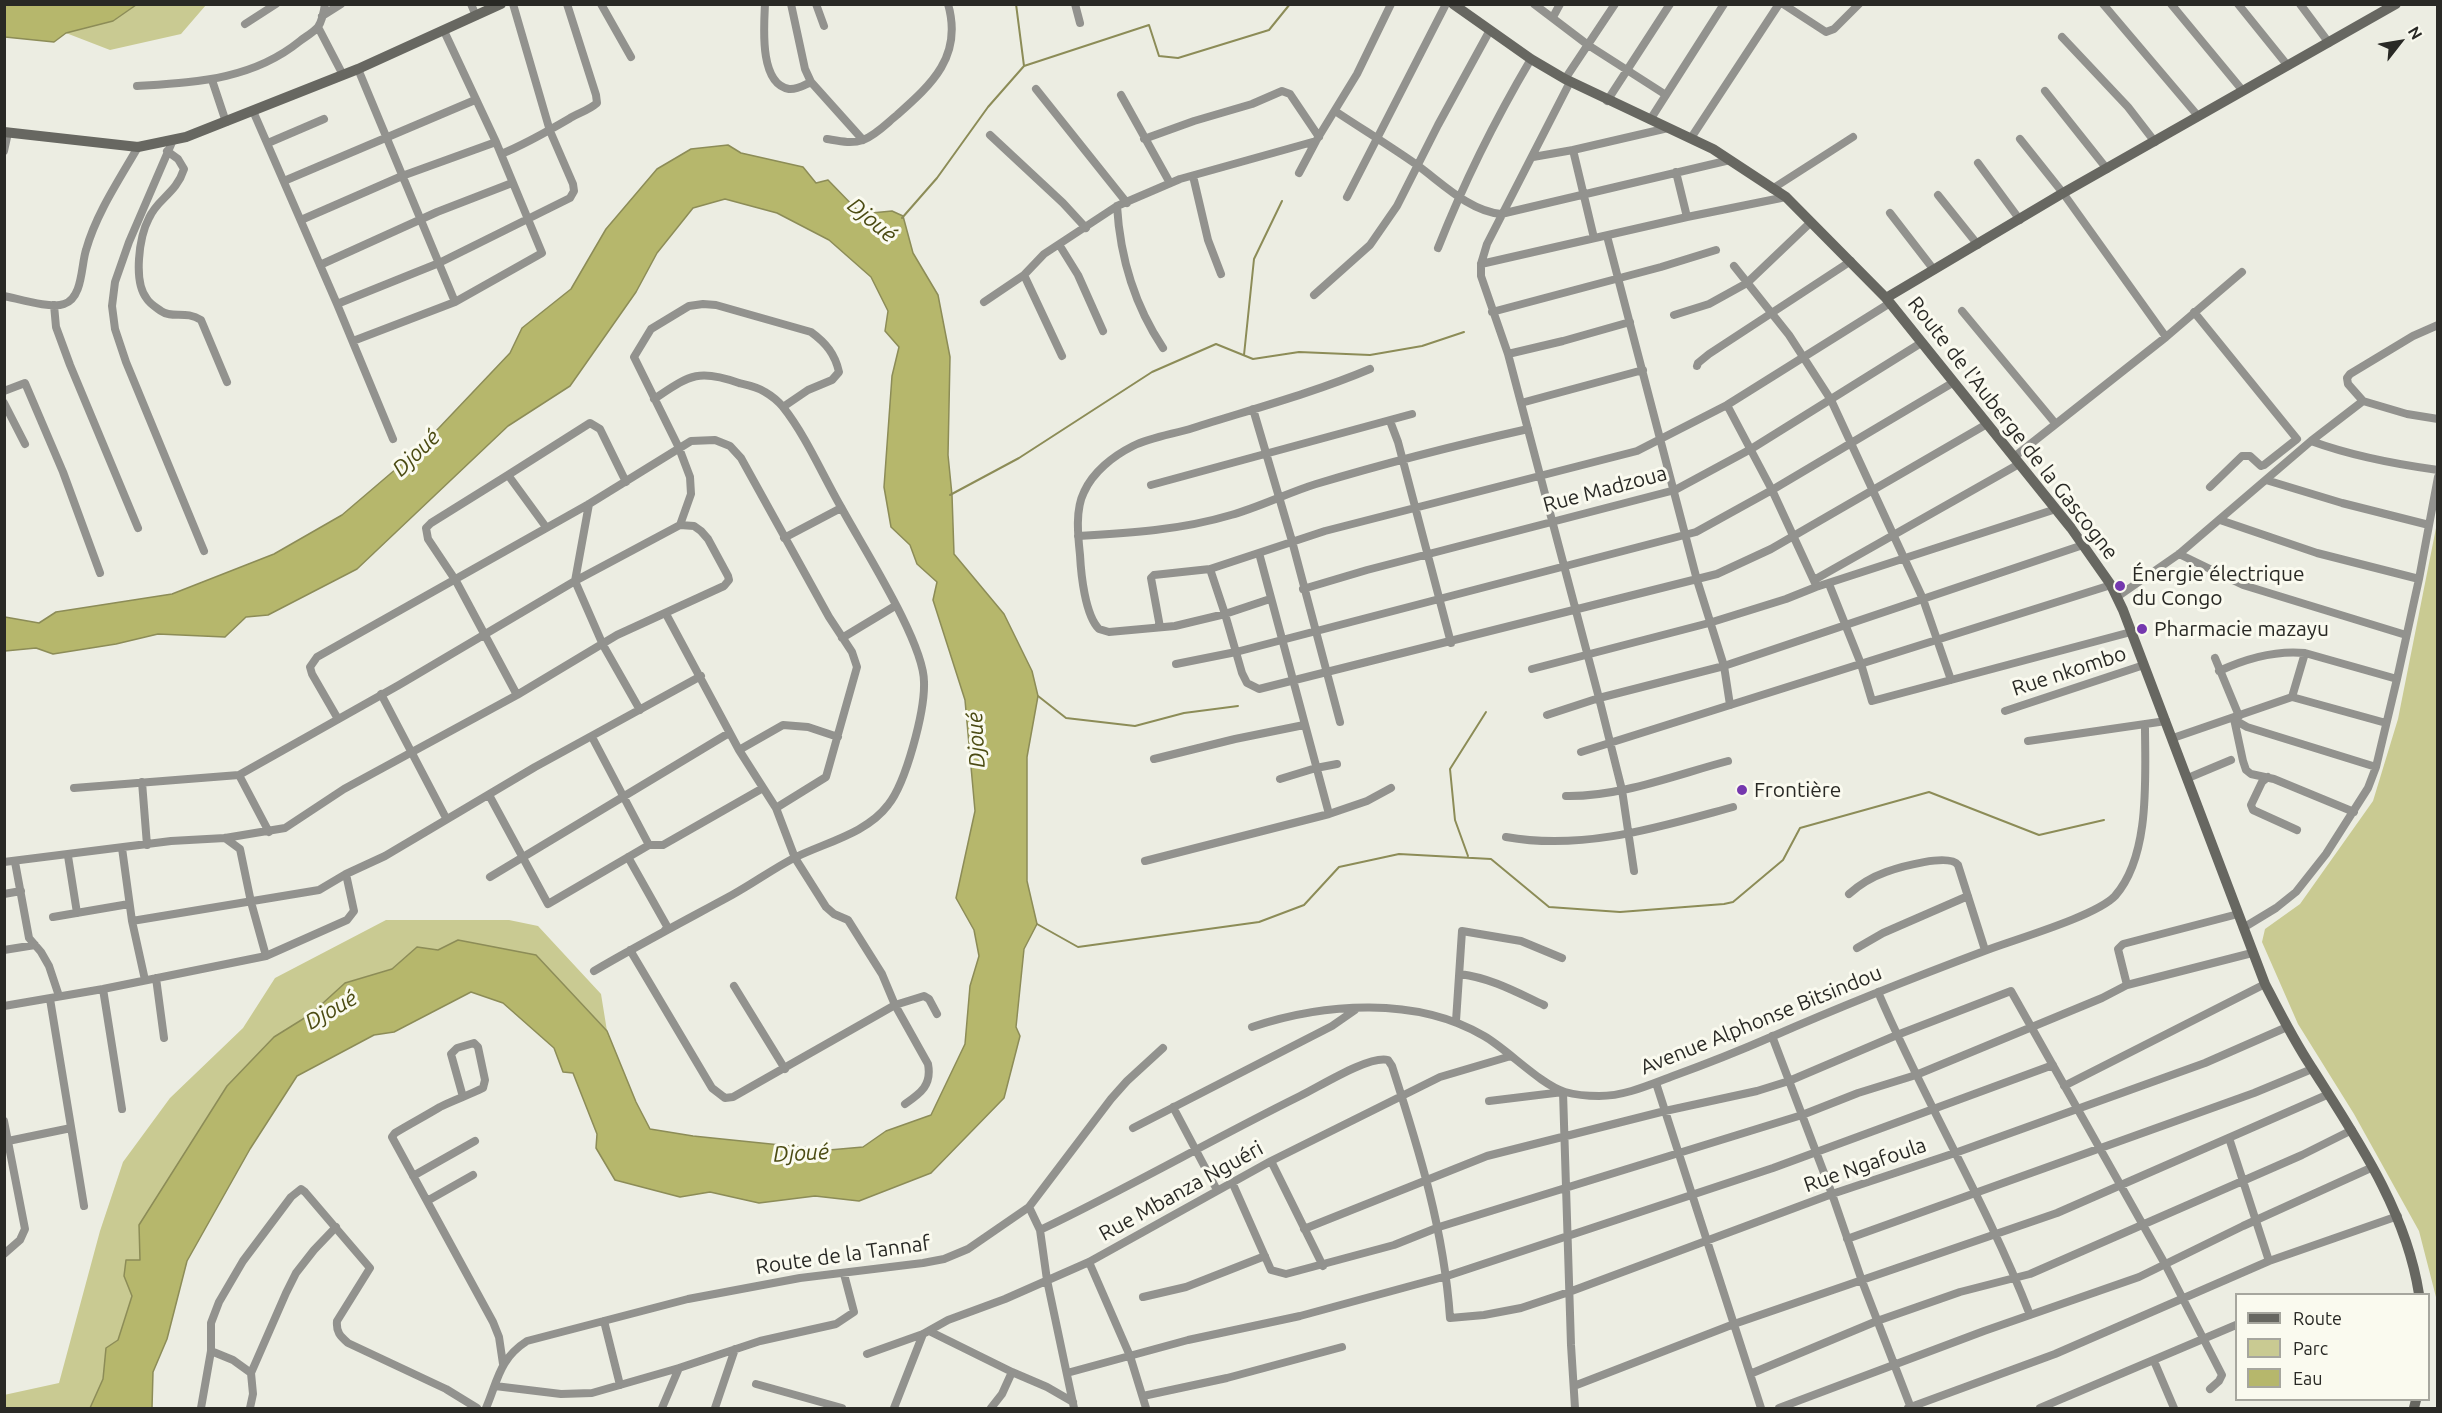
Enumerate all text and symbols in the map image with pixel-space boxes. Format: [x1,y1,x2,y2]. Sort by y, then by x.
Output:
north arrow [2370,12,2430,72]
text: N [2405,23,2426,42]
water label: Djoué [842,192,902,248]
street label: Route de l'Auberge de la Gascogne [1902,291,2124,565]
water label: Djoué [387,424,445,482]
street label: Rue Madzoua [1540,460,1670,518]
place label: Énergie électrique du Congo [2132,561,2305,611]
marker: Énergie électrique du Congo [2113,579,2127,593]
place label: Pharmacie mazayu [2154,616,2329,642]
marker: Pharmacie mazayu [2135,622,2149,636]
street label: Rue nkombo [2009,641,2129,701]
water label: Djoué [961,711,991,769]
place label: Frontière [1754,777,1841,803]
marker: Frontière [1735,783,1749,797]
street label: Avenue Alphonse Bitsindou [1637,960,1885,1080]
water label: Djoué [300,985,362,1035]
street label: Rue Ngafoula [1800,1132,1930,1198]
street label: Rue Mbanza Nguéri [1095,1135,1267,1247]
water label: Djoué [772,1138,830,1168]
street label: Route de la Tannaf [754,1230,932,1280]
legend [2235,1293,2430,1401]
text: Route [2293,1308,2342,1328]
text: Parc [2293,1338,2328,1358]
text: Eau [2293,1368,2323,1388]

